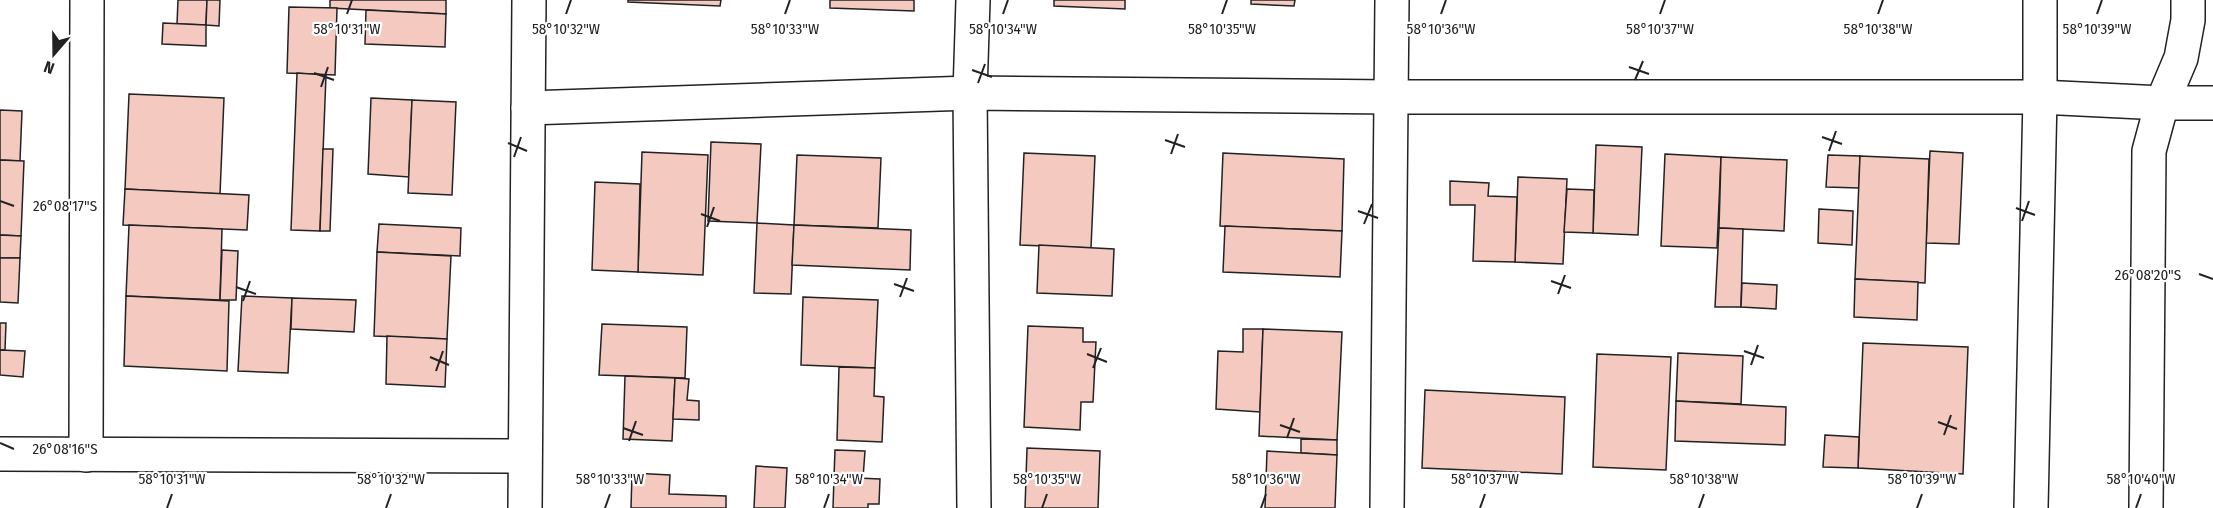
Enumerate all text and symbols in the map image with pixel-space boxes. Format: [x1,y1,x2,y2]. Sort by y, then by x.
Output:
text: 58°10'31"W [313,20,381,38]
text: 58°10'32"W [532,20,600,38]
text: 58°10'33"W [751,20,819,38]
text: 58°10'34"W [969,20,1037,38]
text: 58°10'35"W [1188,20,1256,38]
text: 58°10'36"W [1407,20,1475,38]
text: 58°10'37"W [1626,20,1694,38]
text: 58°10'38"W [1844,20,1912,38]
text: 58°10'39"W [2063,20,2131,38]
north arrow [24,24,84,84]
text: N [41,57,57,78]
text: 26°08'17"S [33,197,97,215]
text: 26°08'20"S [2115,266,2181,284]
text: 26°08'16"S [32,440,98,458]
text: 58°10'31"W [138,470,206,488]
text: 58°10'32"W [357,470,425,488]
text: 58°10'33"W [576,470,644,488]
text: 58°10'34"W [795,470,863,488]
text: 58°10'35"W [1013,470,1081,488]
text: 58°10'36"W [1232,470,1300,488]
text: 58°10'37"W [1451,470,1519,488]
text: 58°10'38"W [1670,470,1738,488]
text: 58°10'39"W [1888,470,1956,488]
text: 58°10'40"W [2106,470,2176,488]

